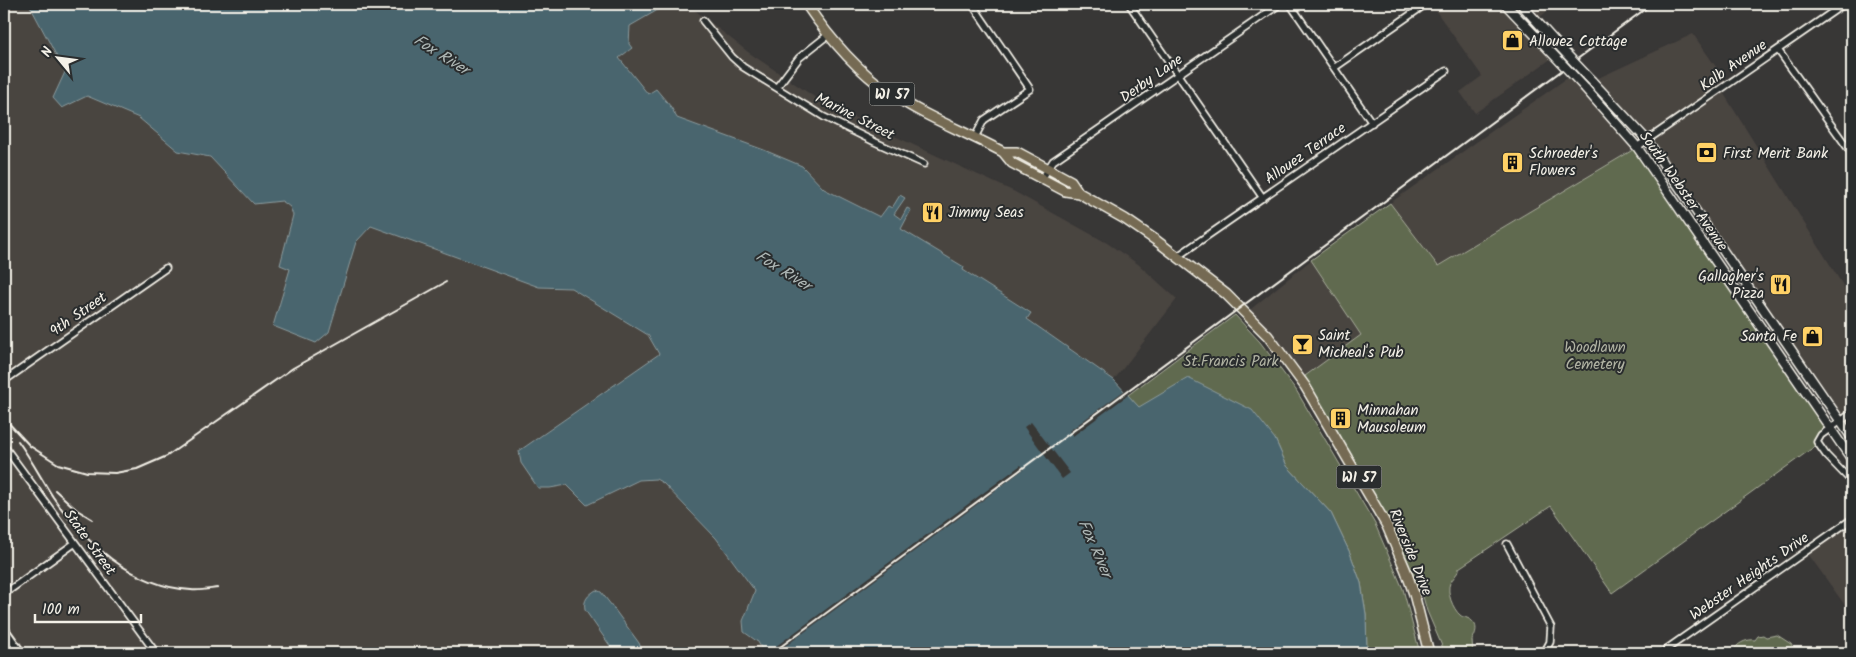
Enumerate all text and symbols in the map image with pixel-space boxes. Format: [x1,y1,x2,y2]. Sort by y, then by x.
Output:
water label: Fox River [409,28,477,84]
shop icon: Allouez Cottage [1501,29,1525,53]
place label: Allouez Cottage [1529,30,1627,54]
north arrow [32,32,82,82]
street label: Kalb Avenue [1695,34,1772,98]
text: N [36,43,59,61]
street label: Derby Lane [1115,48,1188,109]
road number: WI 57 [870,82,914,106]
street label: Marine Street [811,87,899,147]
street label: Allouez Terrace [1260,117,1352,191]
street label: South Webster Avenue [1633,126,1734,257]
bank icon: First Merit Bank [1695,141,1719,165]
place label: Schroeder's Flowers [1529,142,1599,183]
place label: First Merit Bank [1723,142,1829,166]
building icon: Schroeder's Flowers [1501,150,1525,174]
restaurant icon: Jimmy Seas [920,200,944,224]
place label: Jimmy Seas [948,201,1024,225]
water label: Fox River [751,244,819,300]
place label: Gallagher's Pizza [1698,265,1765,306]
restaurant icon: Gallagher's Pizza [1768,273,1792,297]
street label: 9th Street [45,286,112,343]
place label: Saint Micheal's Pub [1318,324,1404,365]
shop icon: Santa Fe [1801,324,1825,348]
place label: Santa Fe [1741,325,1797,349]
bar icon: Saint Micheal's Pub [1290,332,1314,356]
park label: Woodlawn Cemetery [1564,336,1626,377]
park label: St.Francis Park [1184,350,1279,374]
place label: Minnahan Mausoleum [1357,399,1426,440]
building icon: Minnahan Mausoleum [1329,407,1353,431]
road number: WI 57 [1336,466,1382,488]
street label: State Street [57,504,122,581]
street label: Riverside Drive [1382,505,1438,600]
water label: Fox River [1071,516,1120,585]
street label: Webster Heights Drive [1685,526,1815,627]
scale bar [35,592,141,624]
text: 100 m [42,598,80,622]

